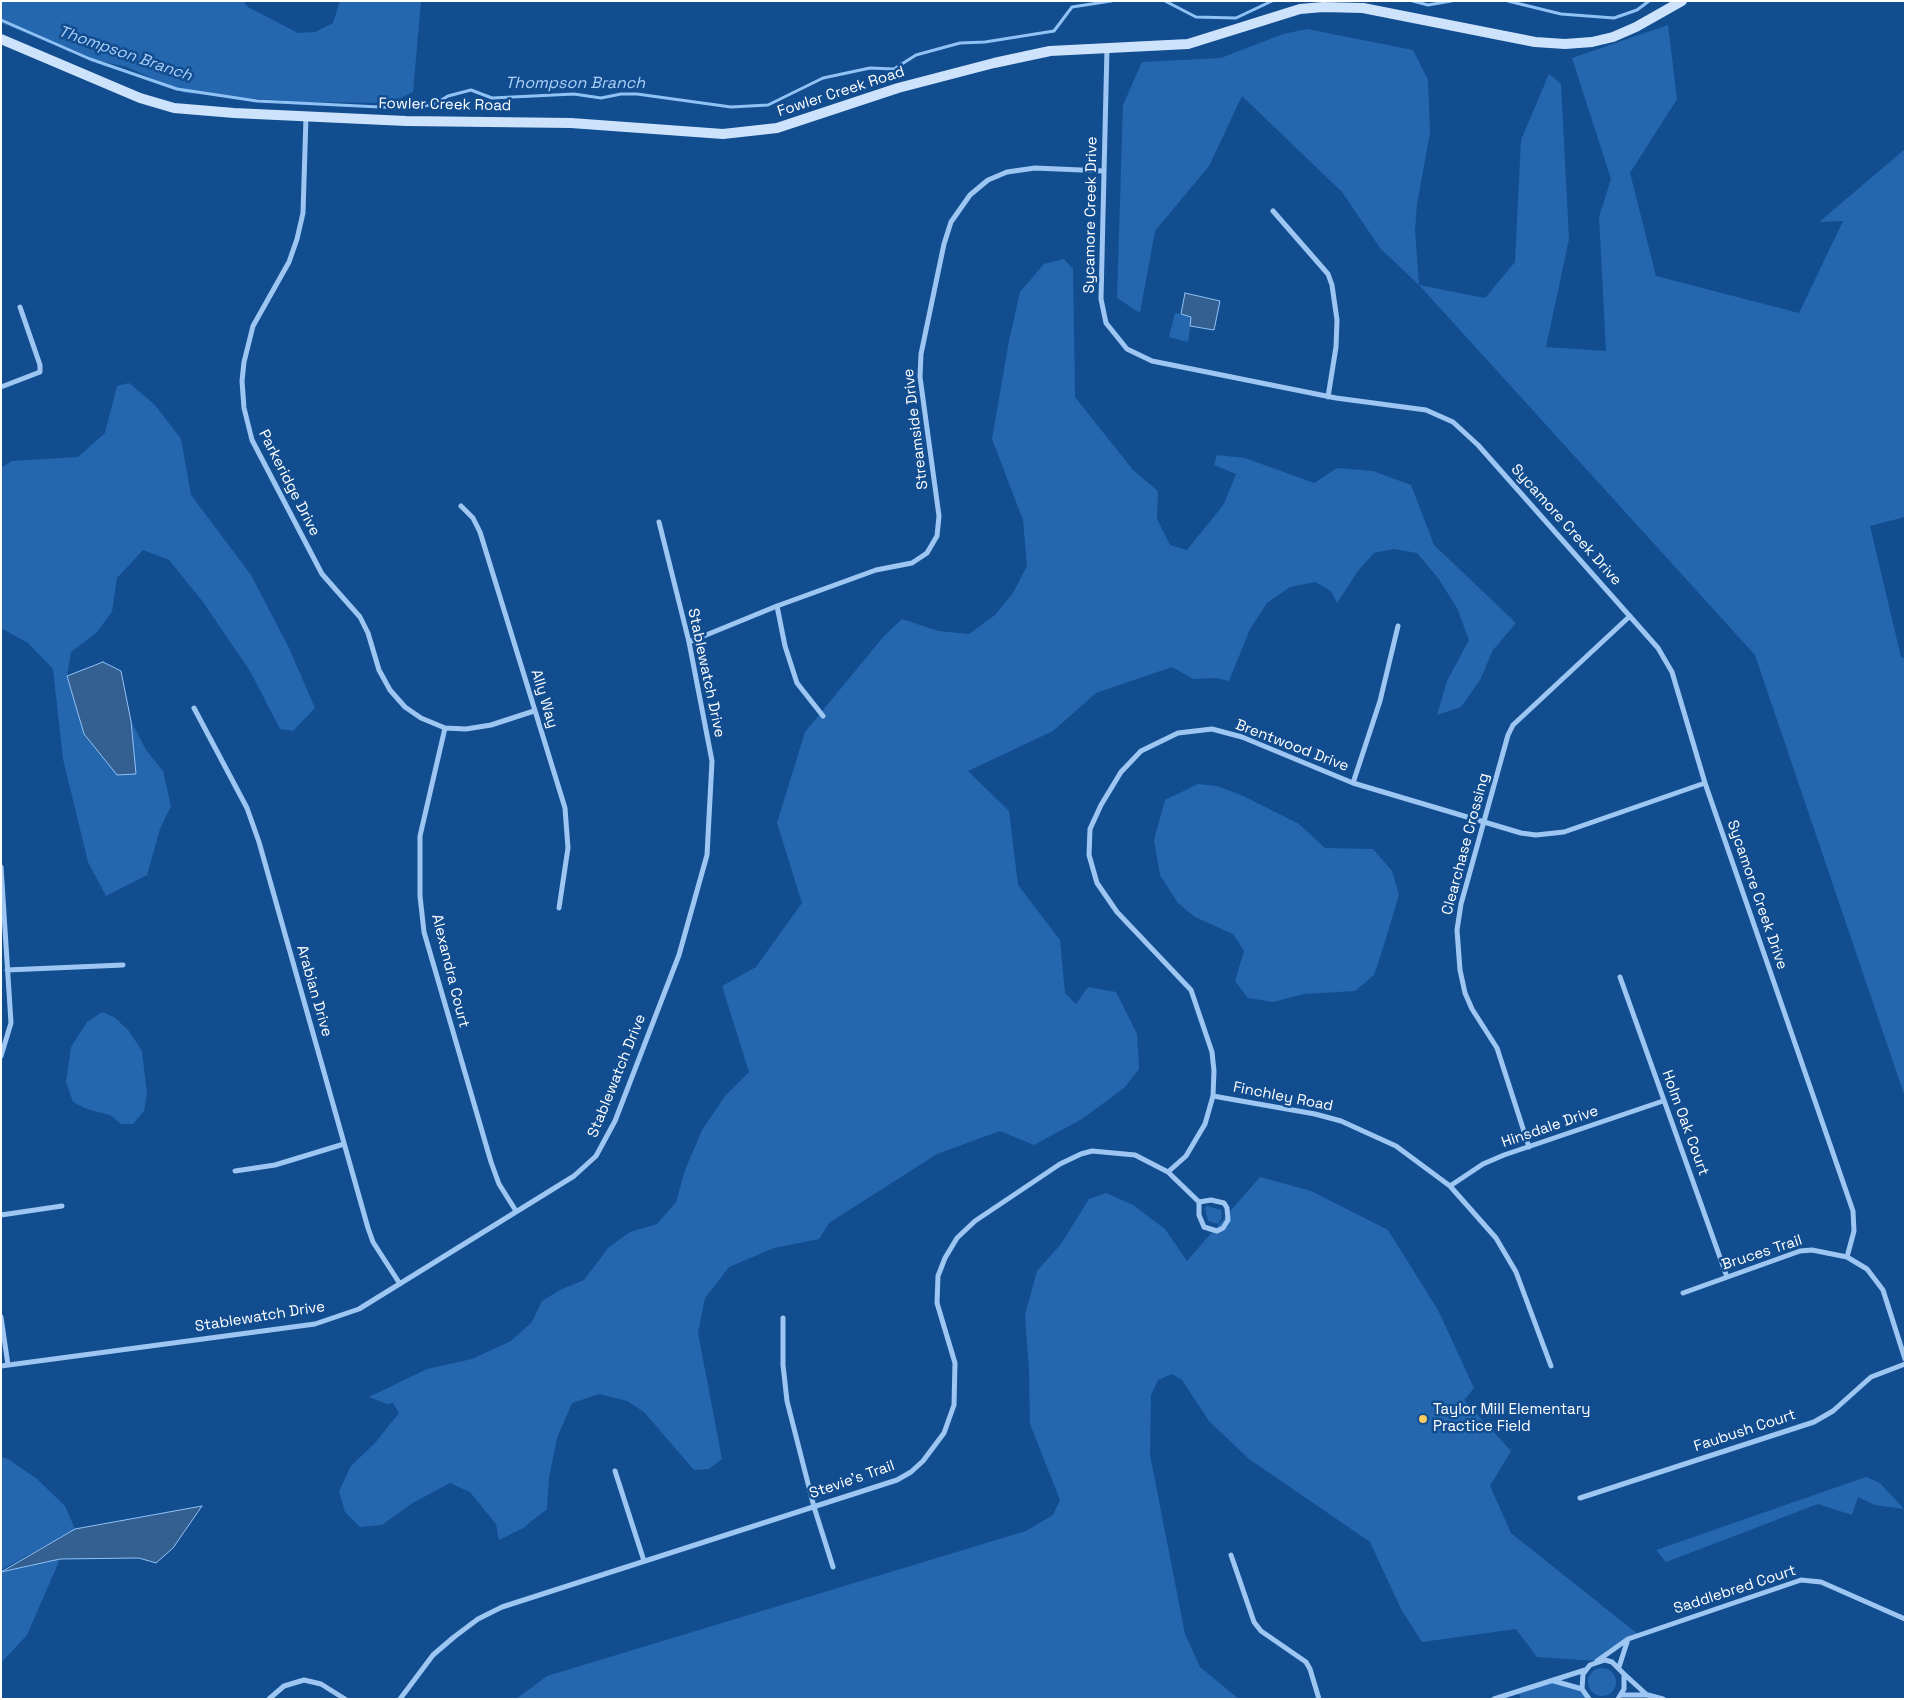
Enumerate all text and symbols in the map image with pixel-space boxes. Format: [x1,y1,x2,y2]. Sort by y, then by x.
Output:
water label: Thompson Branch [56,22,194,86]
street label: Fowler Creek Road [775,63,907,121]
water label: Thompson Branch [505,74,645,94]
street label: Fowler Creek Road [378,95,512,115]
street label: Sycamore Creek Drive [1081,136,1101,294]
street label: Streamside Drive [900,367,932,491]
street label: Parkeridge Drive [254,427,324,539]
street label: Sycamore Creek Drive [1507,461,1625,589]
street label: Stablewatch Drive [684,607,728,739]
street label: Ally Way [527,667,561,731]
street label: Brentwood Drive [1233,716,1351,776]
street label: Clearchase Crossing [1438,771,1494,917]
street label: Sycamore Creek Drive [1723,818,1791,972]
street label: Alexandra Court [427,912,473,1030]
street label: Arabian Drive [292,943,336,1039]
street label: Stablewatch Drive [584,1012,650,1140]
street label: Holm Oak Court [1658,1068,1712,1178]
street label: Finchley Road [1231,1078,1335,1116]
street label: Hinsdale Drive [1499,1102,1601,1152]
street label: Bruces Trail [1720,1232,1804,1274]
street label: Stablewatch Drive [194,1298,326,1336]
place label: Taylor Mill Elementary Practice Field [1433,1401,1591,1436]
street label: Faubush Court [1692,1406,1798,1456]
marker: Taylor Mill Elementary Practice Field [1417,1413,1429,1425]
street label: Stevie’s Trail [807,1457,897,1503]
street label: Saddlebred Court [1672,1562,1798,1618]

